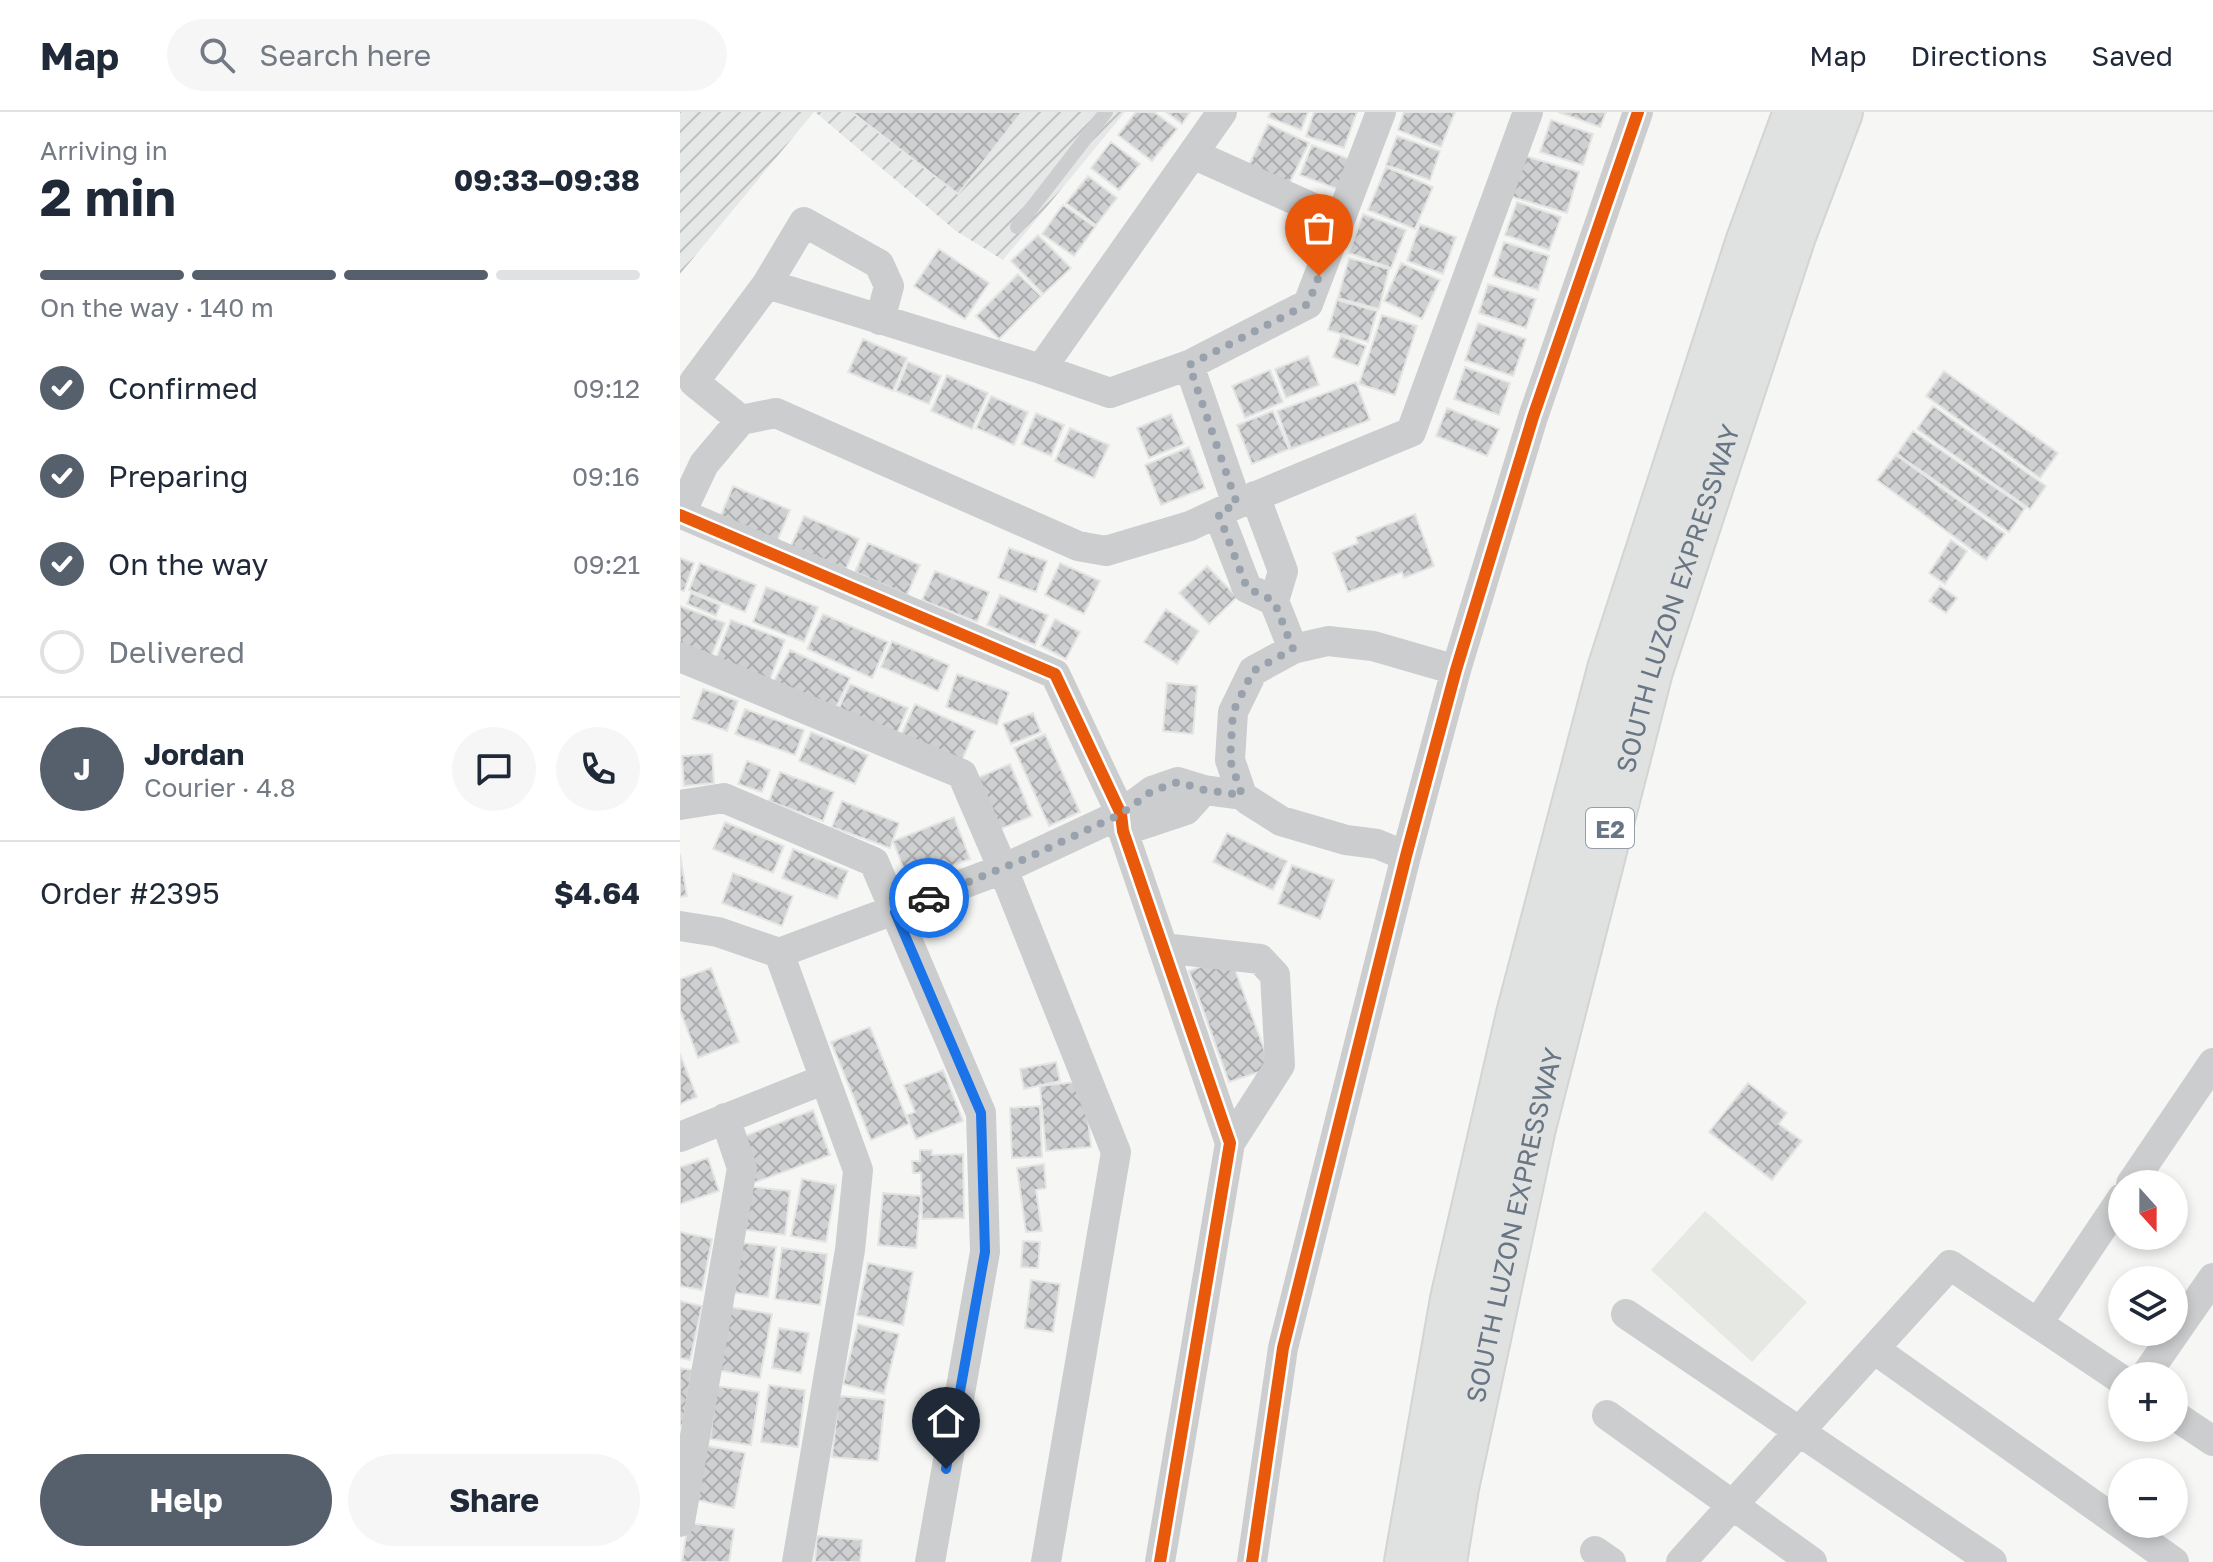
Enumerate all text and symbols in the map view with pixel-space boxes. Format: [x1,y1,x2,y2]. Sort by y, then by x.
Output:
search box [167,19,727,91]
text: Map [40,33,119,78]
icon: search [195,33,239,77]
text: Search here [259,37,431,73]
text: Map [1809,39,1866,72]
text: Directions [1910,39,2047,72]
text: Saved [2091,39,2173,72]
text: Arriving in [40,135,168,166]
text: 09:33–09:38 [454,162,640,198]
text: 2 min [40,165,176,227]
pin [1285,194,1353,276]
icon: bag [1297,206,1341,250]
text: On the way · 140 m [40,292,274,323]
icon: check [40,366,84,410]
text: Confirmed [108,370,258,406]
text: 09:12 [573,373,640,404]
street label: SOUTH LUZON EXPRESSWAY [1609,420,1746,776]
icon: check [40,454,84,498]
text: Preparing [108,458,249,494]
text: 09:16 [572,461,640,492]
icon: check [40,542,84,586]
text: On the way [108,546,268,582]
text: 09:21 [573,549,640,580]
text: Delivered [108,634,245,670]
button: chat [452,727,536,811]
button: phone [556,727,640,811]
text: Jordan [144,736,244,772]
text: J [73,751,91,787]
text: Courier · 4.8 [144,772,296,803]
road number: E2 [1586,808,1634,848]
courier [889,858,969,938]
text: Order #2395 [40,875,220,911]
text: $4.64 [554,875,640,911]
icon: car [907,876,951,920]
street label: SOUTH LUZON EXPRESSWAY [1459,1044,1569,1405]
north arrow [2108,1170,2188,1250]
map controls [2108,1170,2188,1538]
button: layers [2108,1266,2188,1346]
button: + [2108,1362,2188,1442]
pin [912,1387,980,1469]
icon: home [924,1399,968,1443]
button: Help [40,1454,332,1546]
button: Share [348,1454,640,1546]
button: − [2108,1458,2188,1538]

